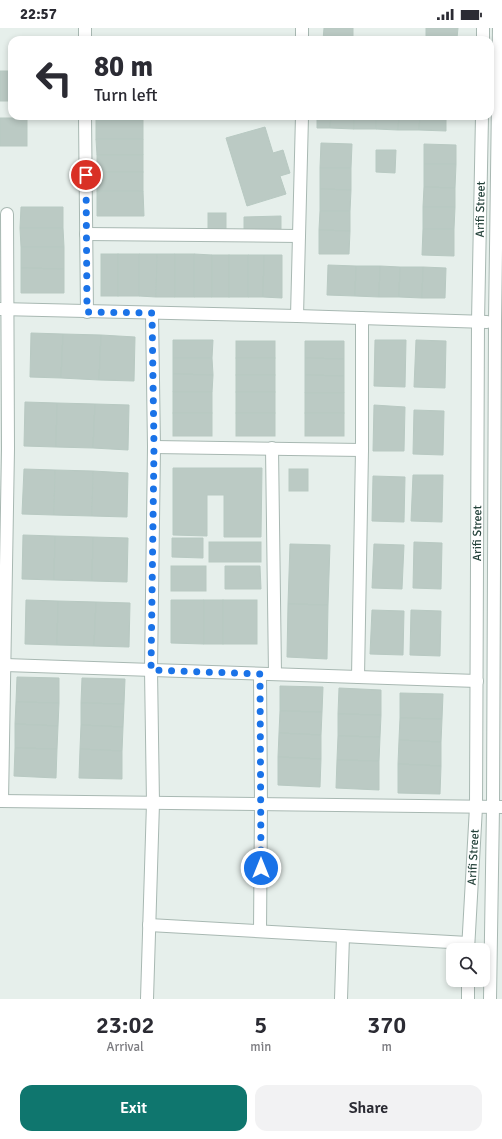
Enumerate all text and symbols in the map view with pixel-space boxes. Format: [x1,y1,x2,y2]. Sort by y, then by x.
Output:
text: 22:57 [20,5,57,23]
text: 80 m [94,50,153,84]
icon: left [28,52,80,104]
text: Turn left [94,84,157,106]
pin [69,158,103,192]
icon: arrive [75,164,97,186]
street label: Arifi Street [473,181,489,237]
street label: Arifi Street [470,505,485,561]
street label: Arifi Street [465,829,483,886]
position arrow [240,847,282,889]
map controls [446,943,490,987]
button: search [446,943,490,987]
text: 23:02 [96,1010,154,1040]
text: 5 [254,1010,267,1040]
text: 370 [367,1010,406,1040]
text: Arrival [106,1039,144,1055]
text: min [250,1039,271,1055]
text: m [381,1039,392,1055]
button: Exit [20,1085,247,1131]
button: Share [255,1085,482,1131]

